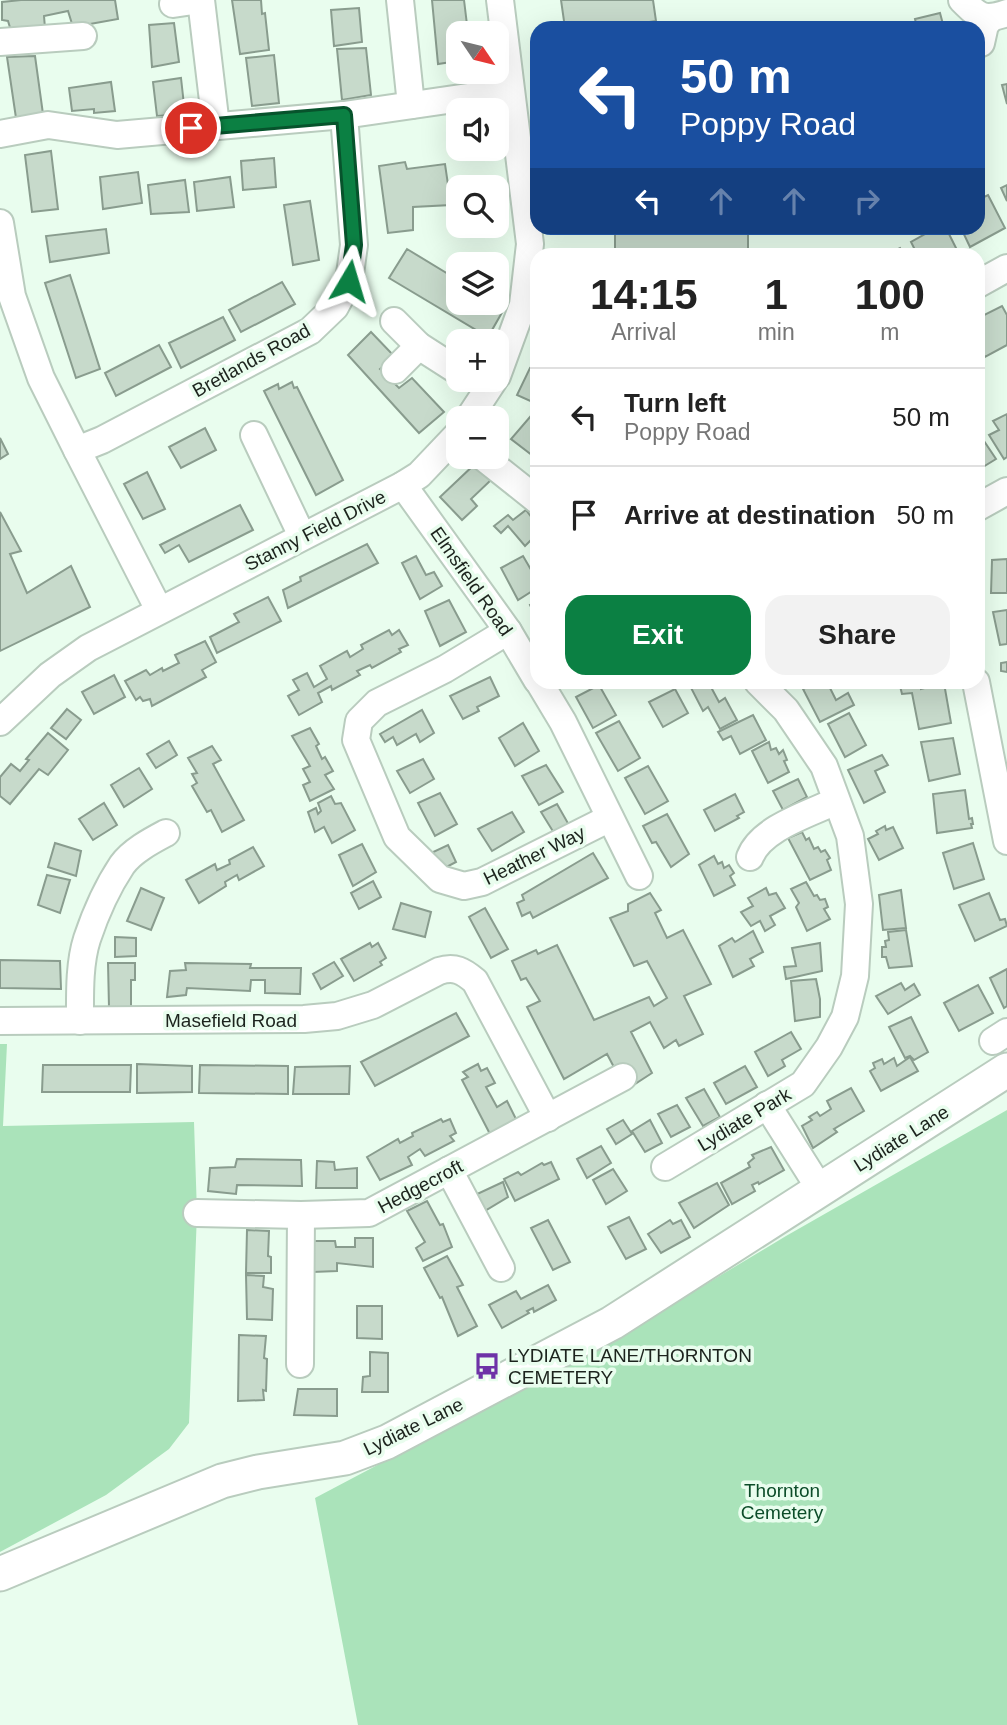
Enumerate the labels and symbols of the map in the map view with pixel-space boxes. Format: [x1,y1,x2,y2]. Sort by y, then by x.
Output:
north arrow [446,21,509,84]
pin [161,98,221,158]
position arrow [312,244,386,318]
street label: Bretlands Road [189,320,314,401]
street label: Stanny Field Drive [241,486,389,575]
street label: Elmsfield Road [426,523,517,640]
street label: Heather Way [480,822,589,889]
street label: Masefield Road [165,1010,297,1031]
street label: Lydiate Park [694,1083,795,1155]
street label: Lydiate Lane [850,1101,953,1176]
street label: Hedgecroft [374,1155,467,1218]
place label: LYDIATE LANE/THORNTON CEMETERY [508,1345,752,1388]
bus stop icon: LYDIATE LANE/THORNTON CEMETERY [472,1351,502,1381]
street label: Lydiate Lane [360,1393,466,1460]
park label: Thornton Cemetery [741,1480,824,1523]

